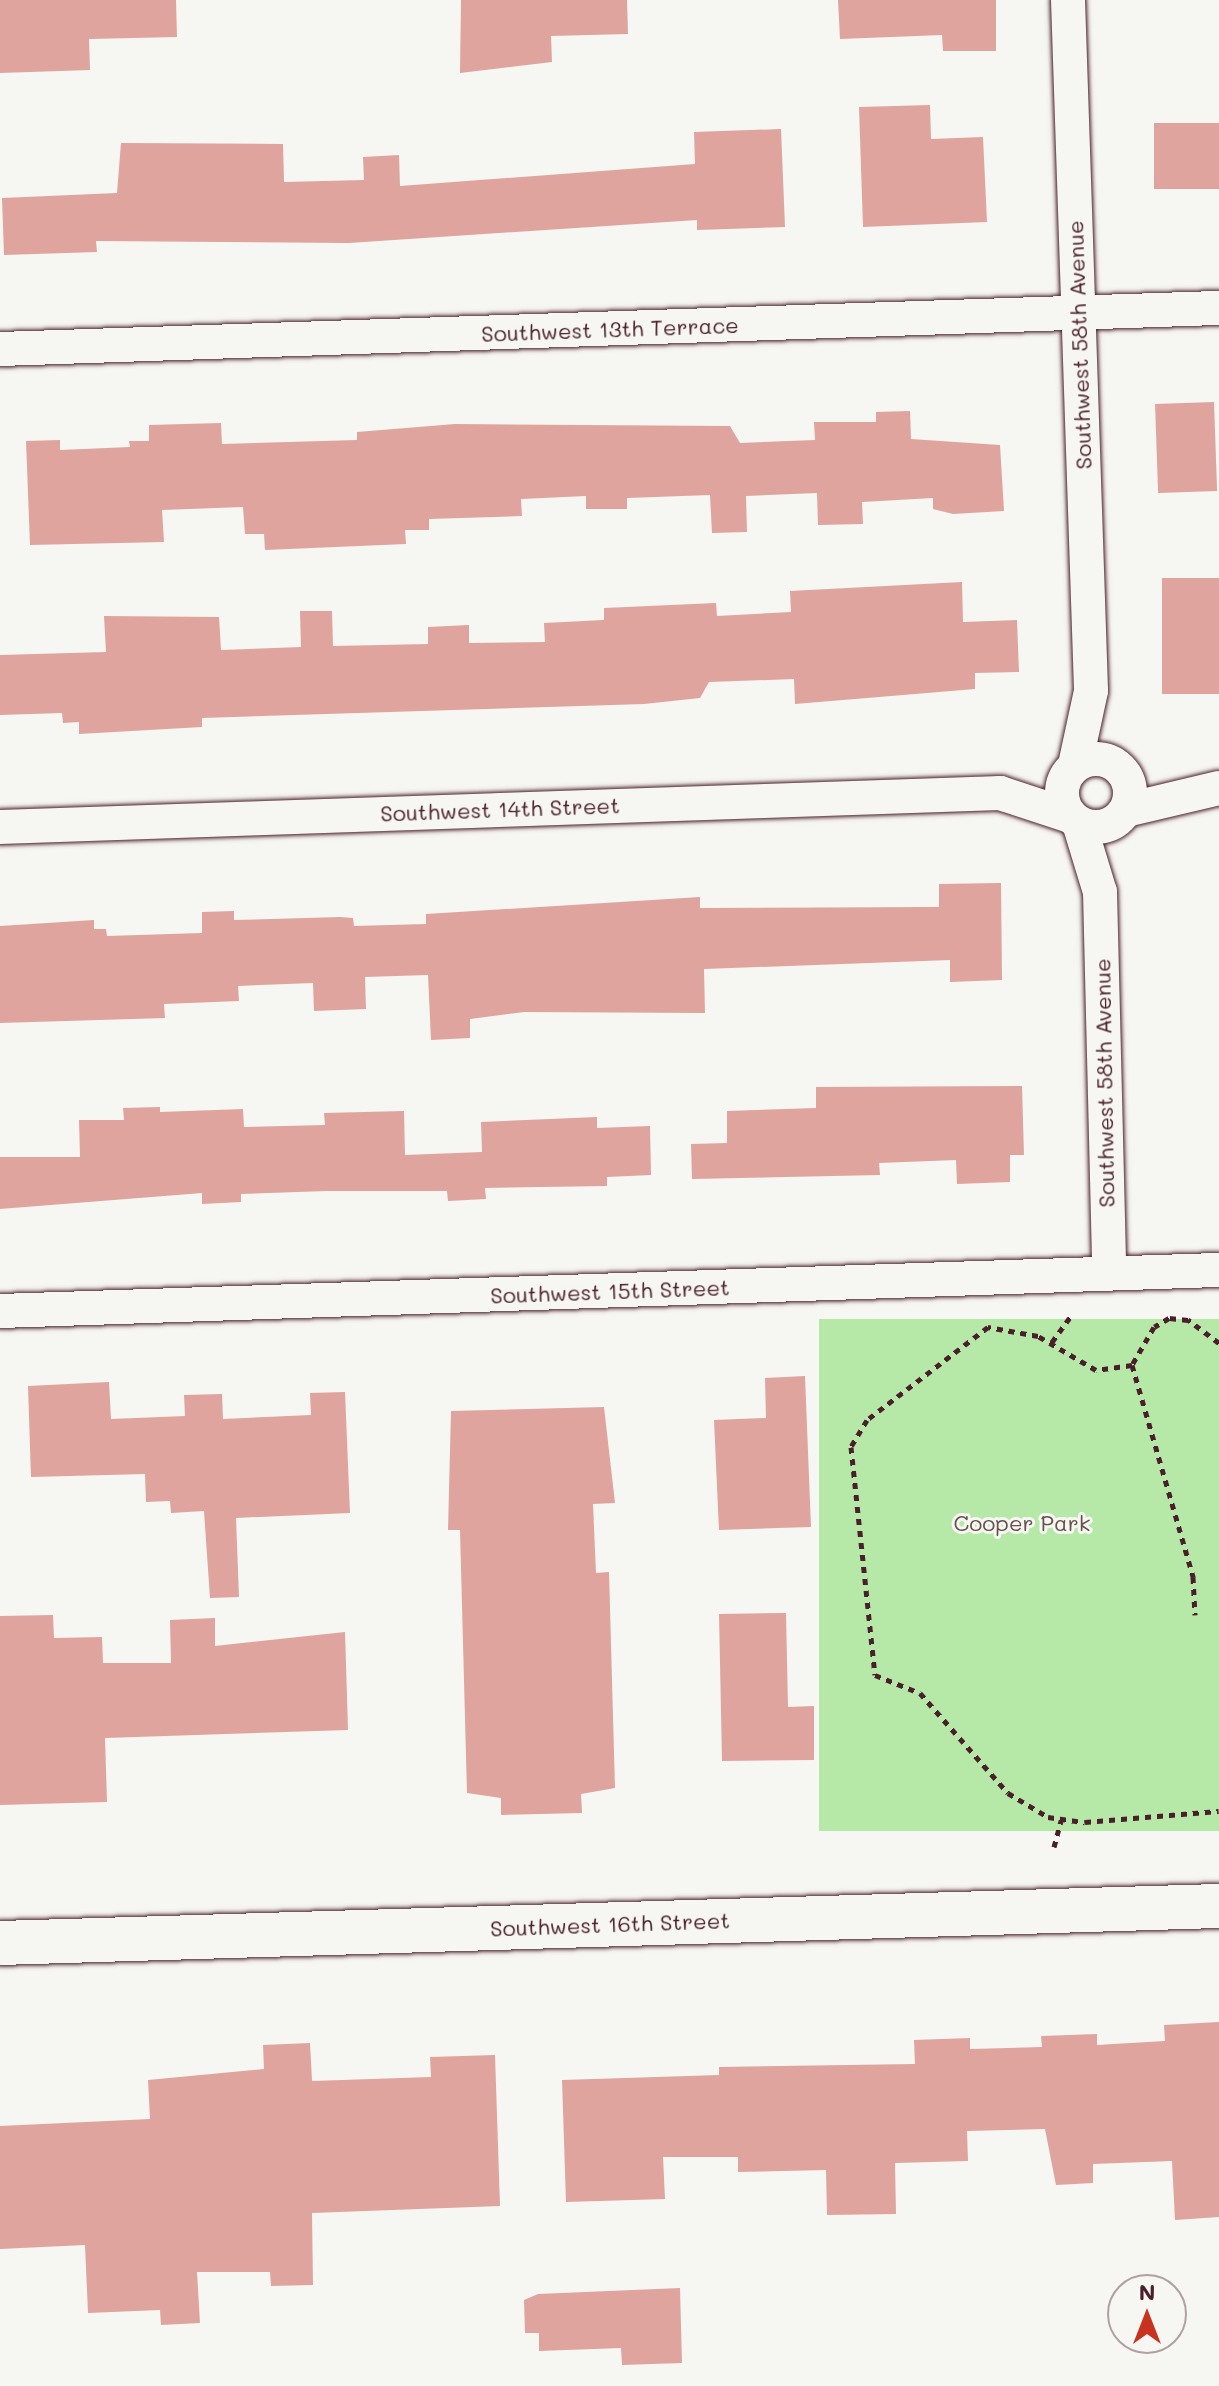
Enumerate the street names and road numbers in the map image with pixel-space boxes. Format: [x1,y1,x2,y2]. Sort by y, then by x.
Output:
street label: Southwest 58th Avenue [1061,220,1097,470]
street label: Southwest 13th Terrace [481,311,739,347]
street label: Southwest 14th Street [380,792,620,826]
street label: Southwest 58th Avenue [1089,958,1119,1208]
street label: Southwest 15th Street [490,1274,730,1308]
street label: Southwest 16th Street [490,1907,730,1941]

